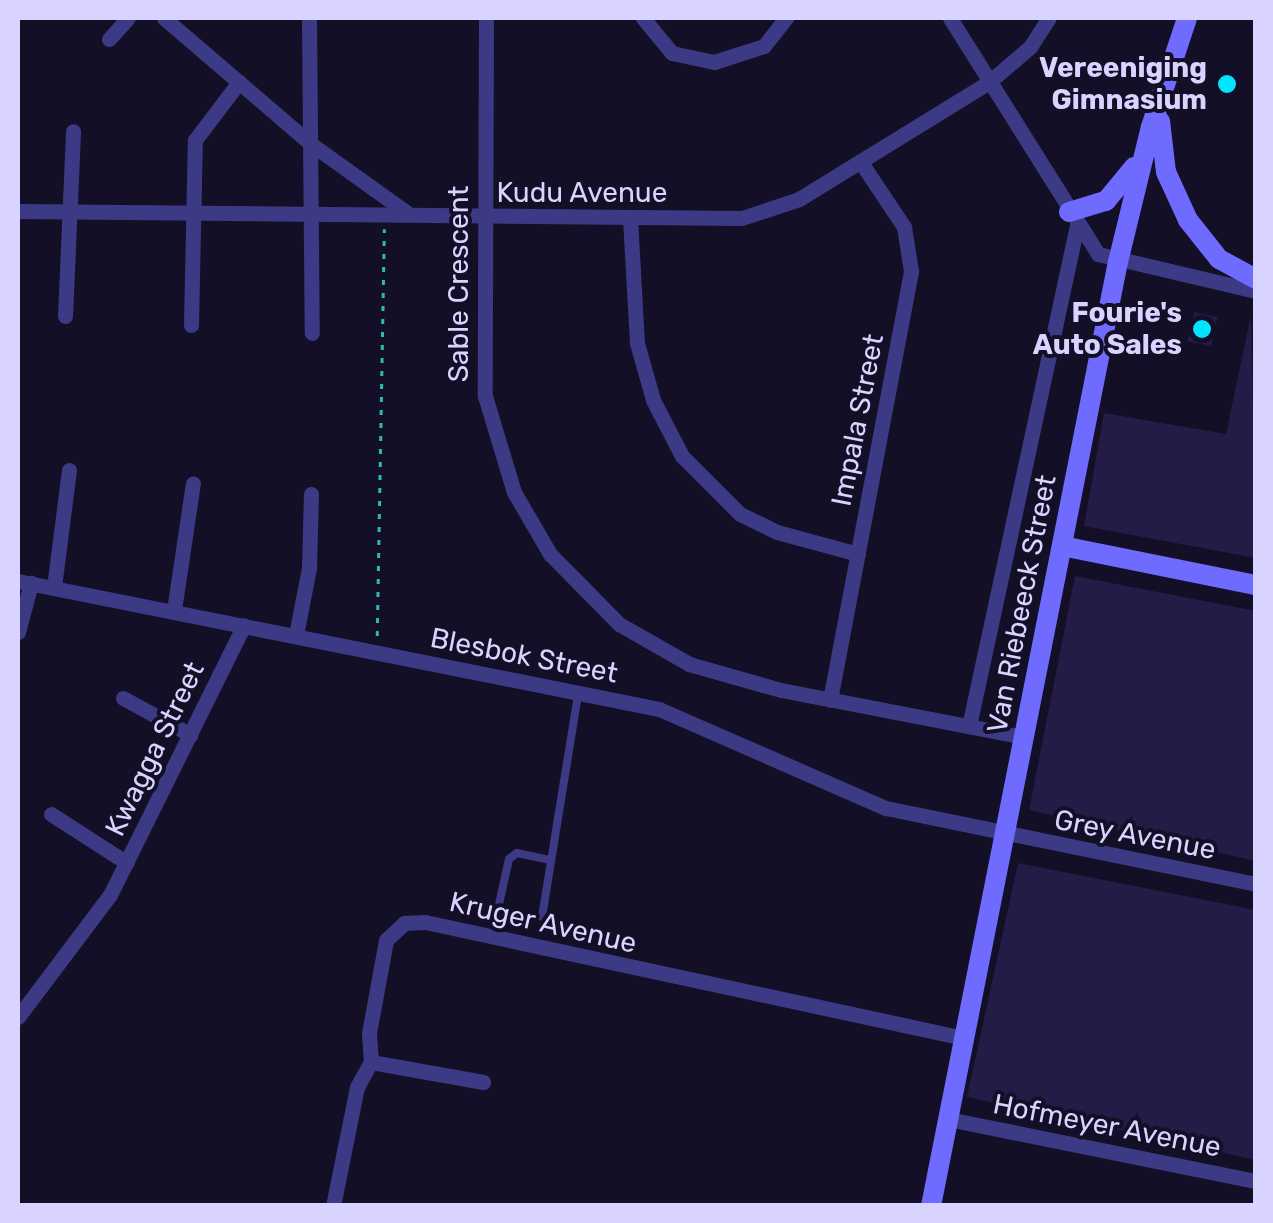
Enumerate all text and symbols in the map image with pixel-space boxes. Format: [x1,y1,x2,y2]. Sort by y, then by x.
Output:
place label: Vereeniging Gimnasium [1039,51,1207,117]
marker: Vereeniging Gimnasium [1216,73,1238,95]
street label: Kudu Avenue [496,176,668,210]
street label: Sable Crescent [442,186,476,382]
place label: Fourie's Auto Sales [1033,296,1182,362]
marker: Fourie's Auto Sales [1191,318,1213,340]
street label: Impala Street [825,331,891,509]
street label: Van Riebeeck Street [980,472,1064,736]
street label: Blesbok Street [427,621,621,691]
street label: Kwagga Street [98,656,212,842]
street label: Grey Avenue [1051,803,1219,867]
street label: Kruger Avenue [446,885,640,961]
street label: Hofmeyer Avenue [989,1087,1225,1165]

